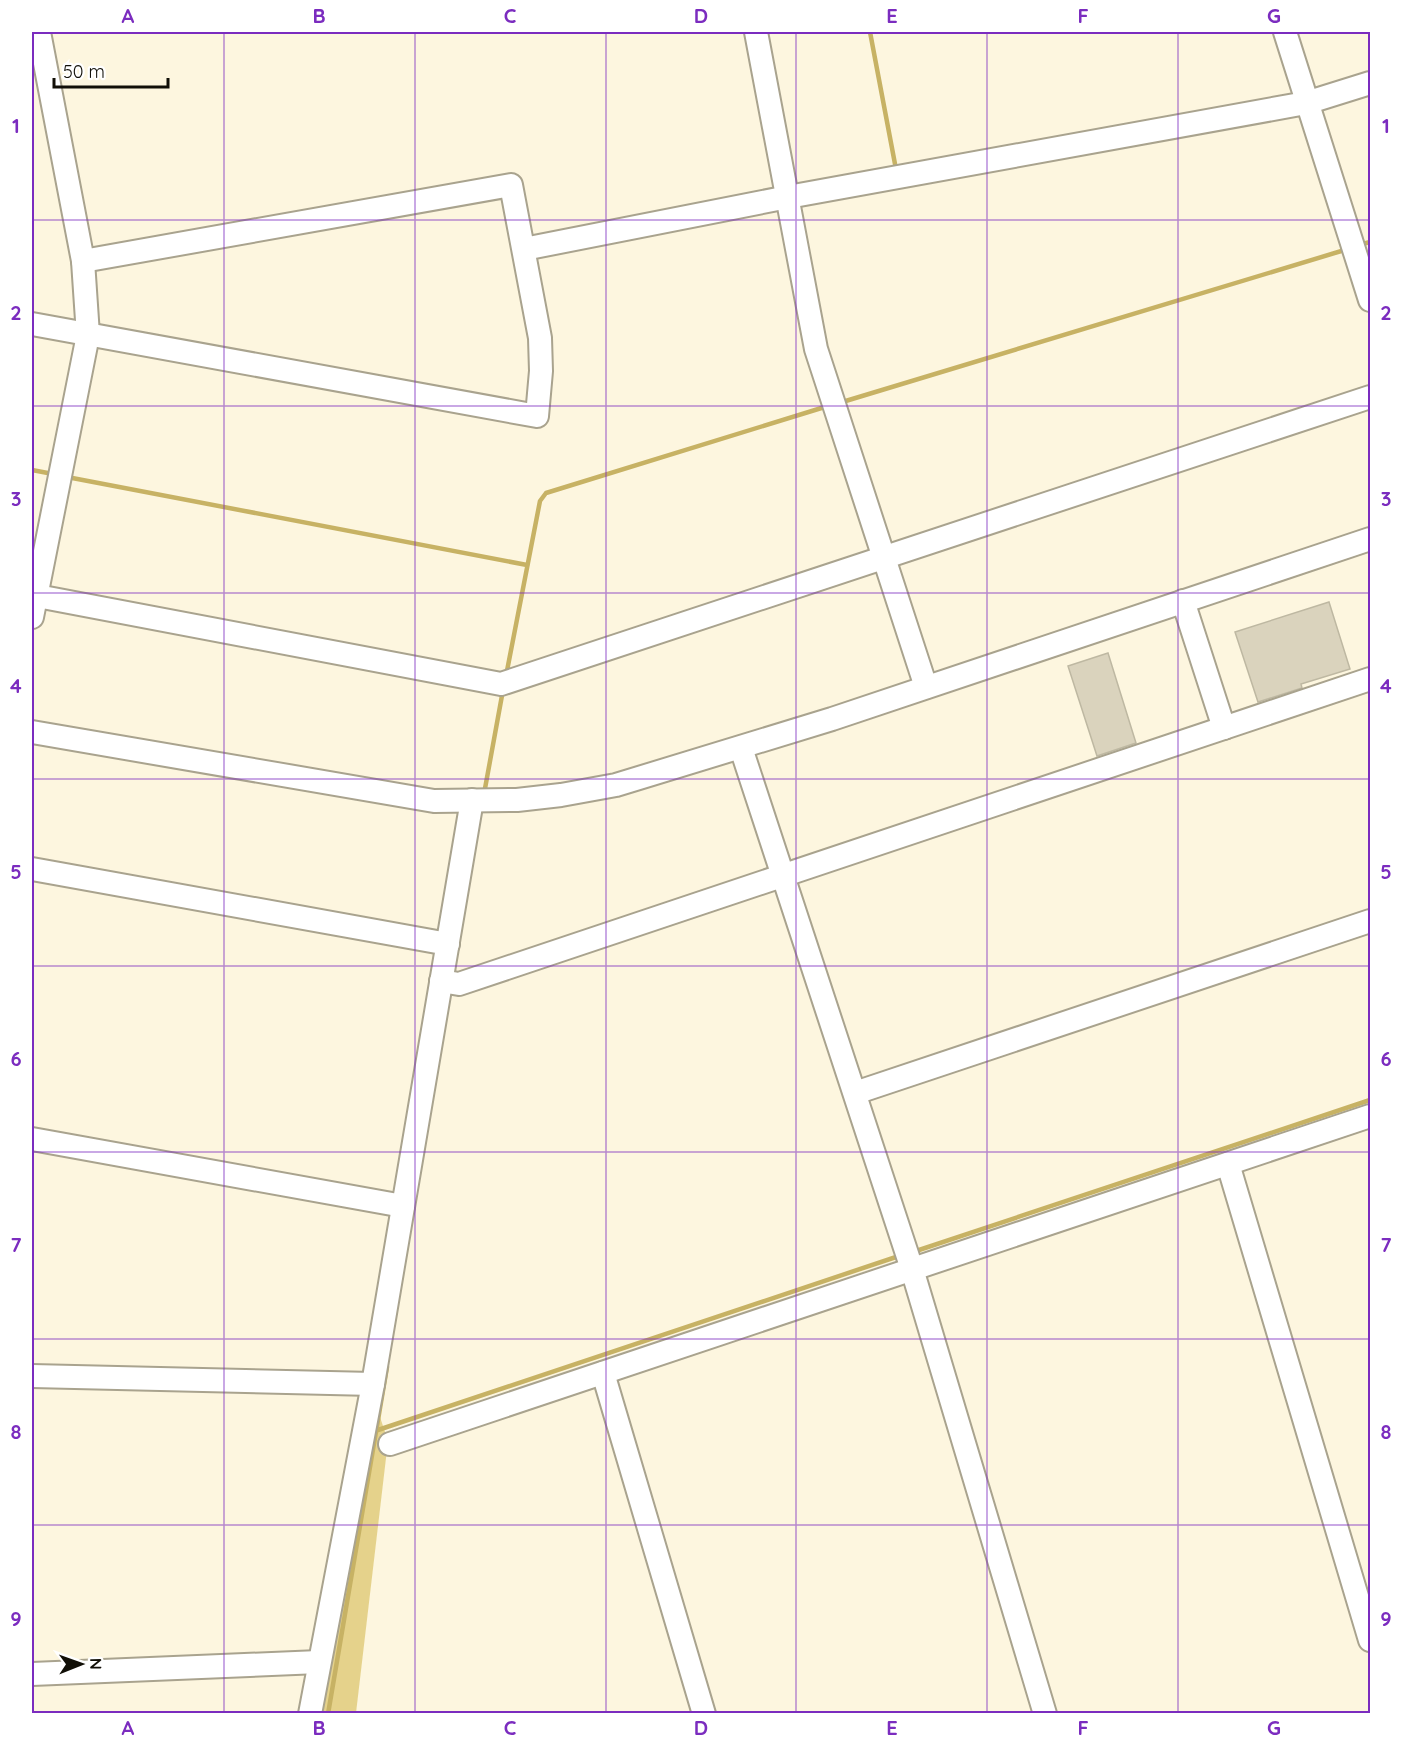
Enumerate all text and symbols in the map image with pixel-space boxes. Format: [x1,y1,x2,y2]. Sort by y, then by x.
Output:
text: A [122,3,135,28]
text: B [312,3,326,28]
text: C [504,3,517,28]
text: D [694,3,708,28]
text: E [886,3,898,28]
text: F [1077,3,1089,28]
text: G [1267,3,1281,28]
scale bar [54,51,168,89]
text: 50 m [63,60,105,83]
text: 1 [12,113,20,138]
text: 1 [1382,113,1390,138]
text: 2 [10,300,22,325]
text: 2 [1380,300,1392,325]
text: 3 [11,486,21,511]
text: 3 [1381,486,1391,511]
text: 4 [10,673,22,698]
text: 4 [1380,673,1392,698]
text: 5 [10,859,22,884]
text: 5 [1380,859,1392,884]
text: 6 [10,1046,22,1071]
text: 6 [1380,1046,1392,1071]
text: 7 [11,1232,22,1257]
text: 7 [1381,1232,1392,1257]
text: 8 [11,1419,22,1444]
text: 8 [1381,1419,1392,1444]
text: 9 [10,1606,22,1631]
text: 9 [1380,1606,1392,1631]
north arrow [51,1634,111,1694]
text: N [86,1658,106,1670]
text: A [122,1715,135,1740]
text: B [312,1715,326,1740]
text: C [504,1715,517,1740]
text: D [694,1715,708,1740]
text: E [886,1715,898,1740]
text: F [1077,1715,1089,1740]
text: G [1267,1715,1281,1740]

